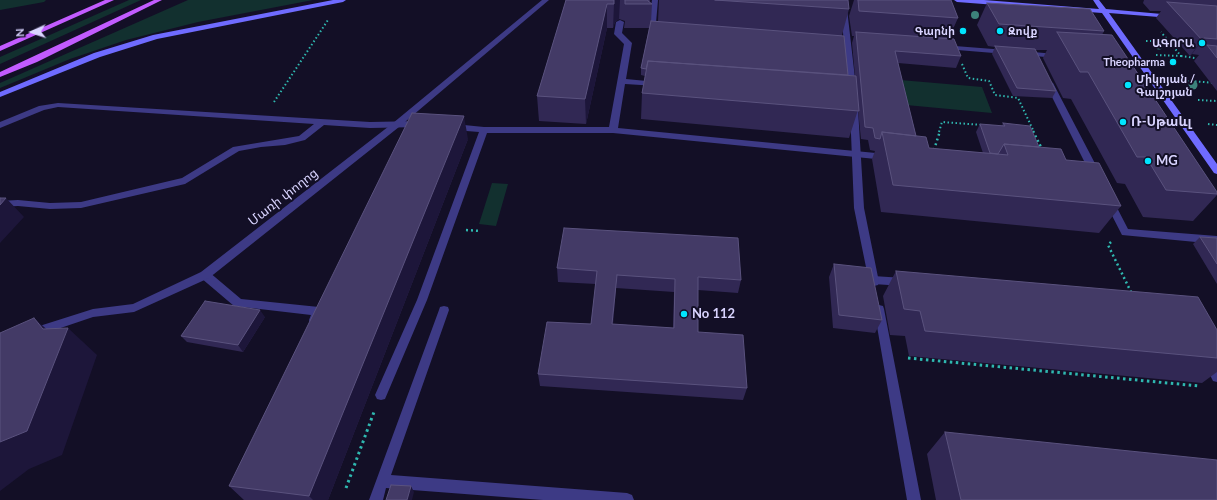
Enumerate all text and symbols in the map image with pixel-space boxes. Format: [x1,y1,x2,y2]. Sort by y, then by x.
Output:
north arrow [12,12,52,52]
place label: Գարնի [915,24,955,38]
place label: Զովք [1008,24,1038,38]
marker: Գարնի [958,26,968,36]
marker: Զովք [995,26,1005,36]
text: N [13,28,26,37]
place label: ԱԳՈՐԱ [1152,36,1194,50]
marker: ԱԳՈՐԱ [1197,38,1207,48]
place label: Theopharma [1103,55,1165,69]
marker: Theopharma [1168,57,1178,67]
place label: Միկոյան / Գալշոյան [1136,72,1195,98]
marker: Միկոյան / Գալշոյան [1123,80,1133,90]
place label: Ռ-Սթաևլ [1131,114,1192,130]
marker: Ռ-Սթաևլ [1118,117,1128,127]
place label: MG [1156,153,1178,169]
marker: MG [1143,156,1153,166]
street label: Մառի փողոց [245,165,321,229]
place label: No 112 [692,306,735,322]
marker: No 112 [679,309,689,319]

